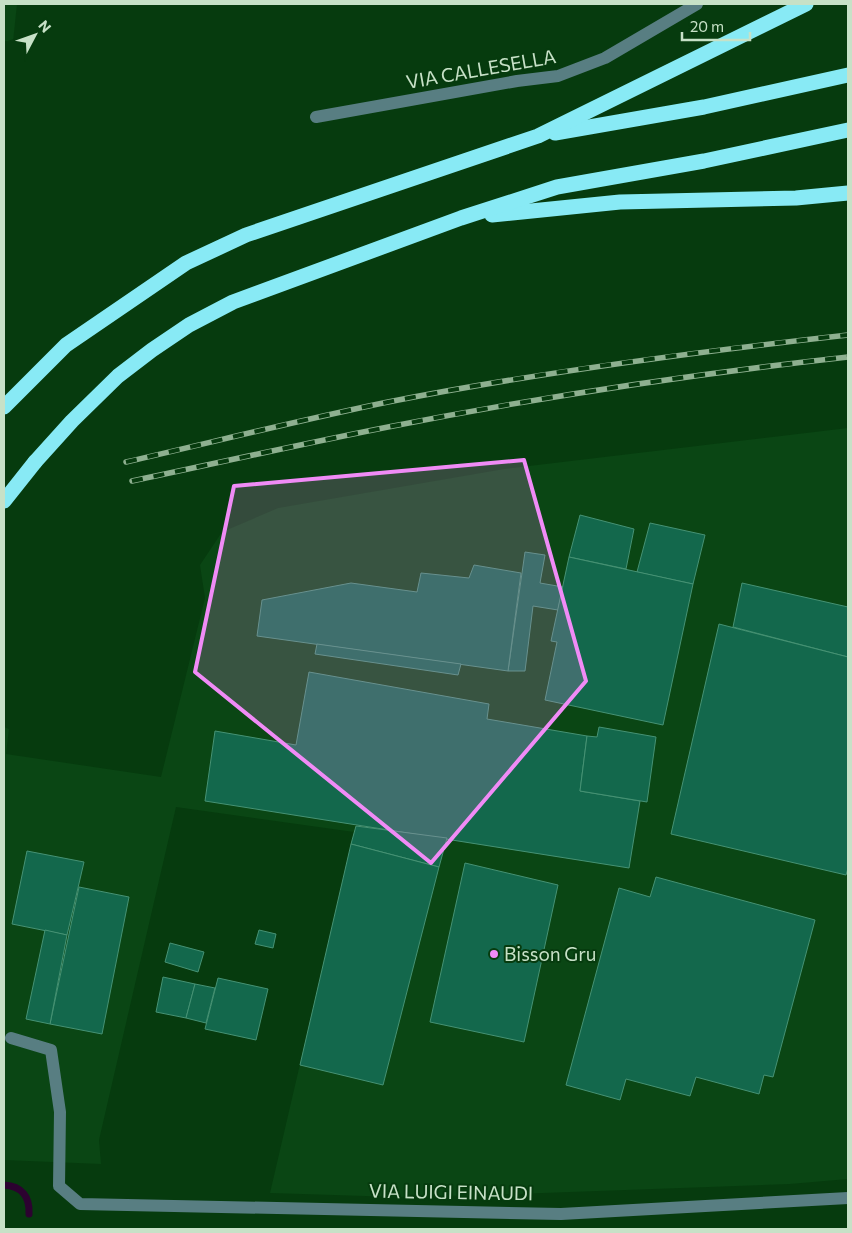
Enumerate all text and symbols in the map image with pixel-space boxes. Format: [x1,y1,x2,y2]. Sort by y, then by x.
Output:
north arrow [10,10,60,60]
scale bar [682,10,750,42]
text: N [35,17,55,36]
text: 20 m [690,17,724,35]
street label: VIA CALLESELLA [404,44,558,93]
place label: Bisson Gru [504,942,596,965]
marker: Bisson Gru [488,948,500,960]
street label: VIA LUIGI EINAUDI [369,1179,533,1204]

